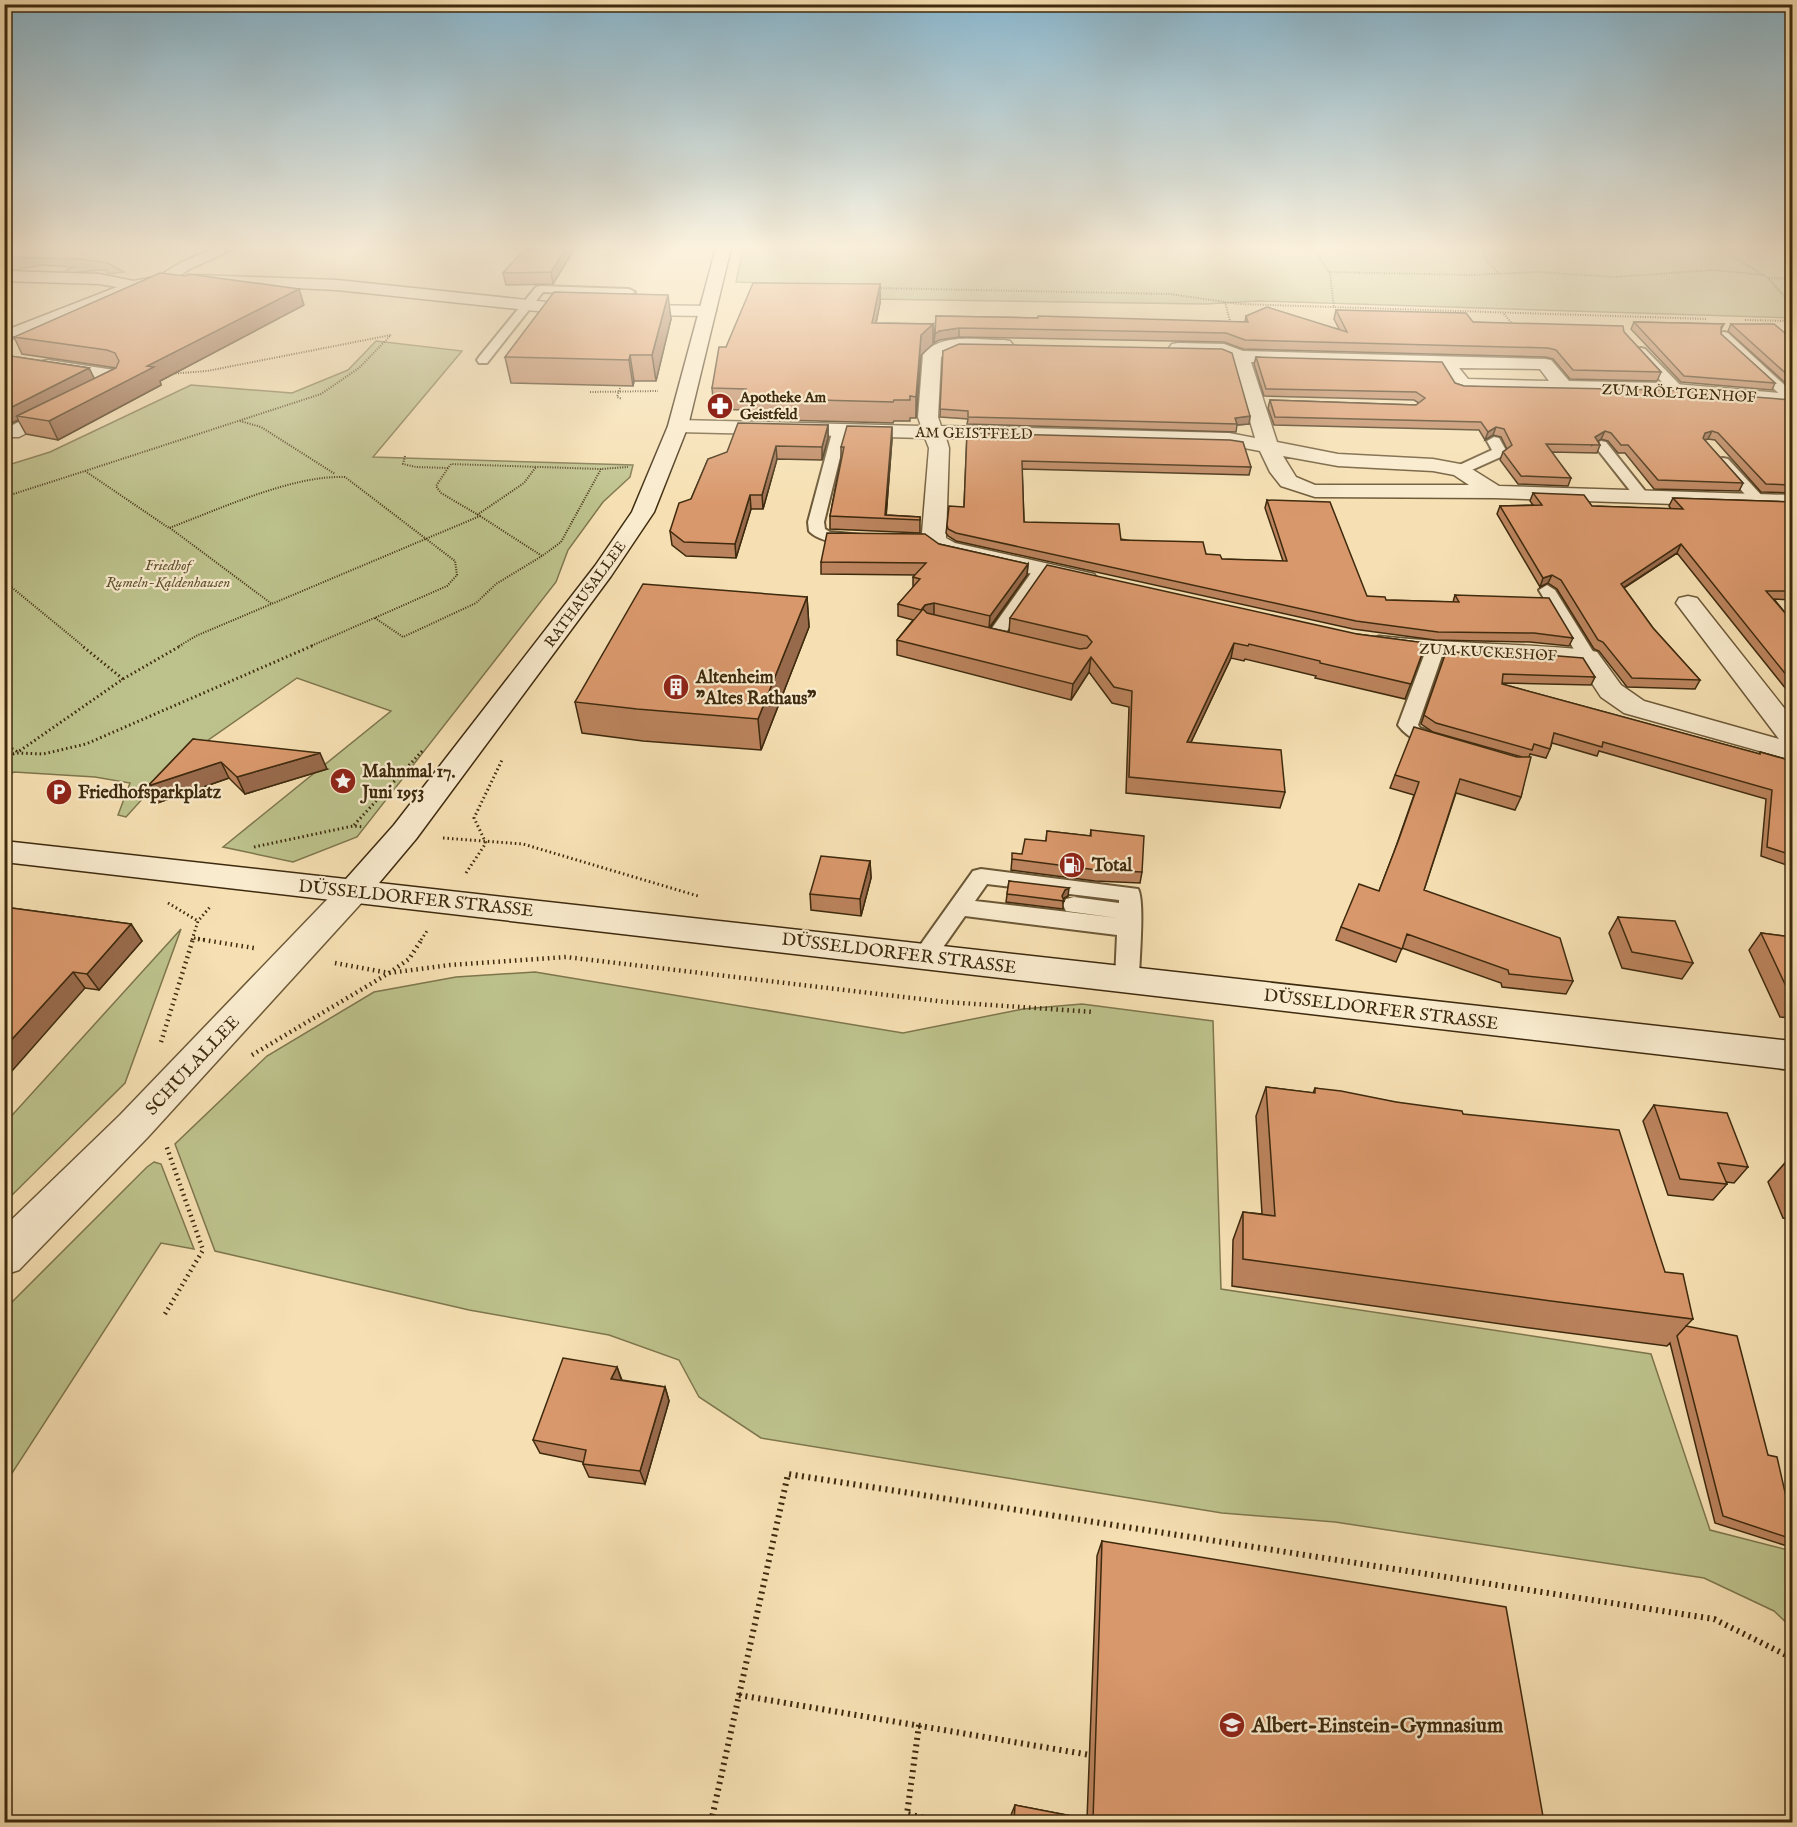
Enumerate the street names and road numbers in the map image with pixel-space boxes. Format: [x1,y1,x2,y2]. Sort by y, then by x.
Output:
street label: ZUM RÖLTGENHOF [1601,380,1757,407]
street label: AM GEISTFELD [914,423,1033,444]
street label: RATHAUSALLEE [540,537,630,651]
street label: ZUM KUCKESHOF [1419,639,1558,666]
street label: DÜSSELDORFER STRASSE [297,875,535,923]
street label: DÜSSELDORFER STRASSE [780,928,1018,980]
street label: DÜSSELDORFER STRASSE [1262,984,1500,1036]
street label: SCHULALLEE [141,1011,245,1121]

